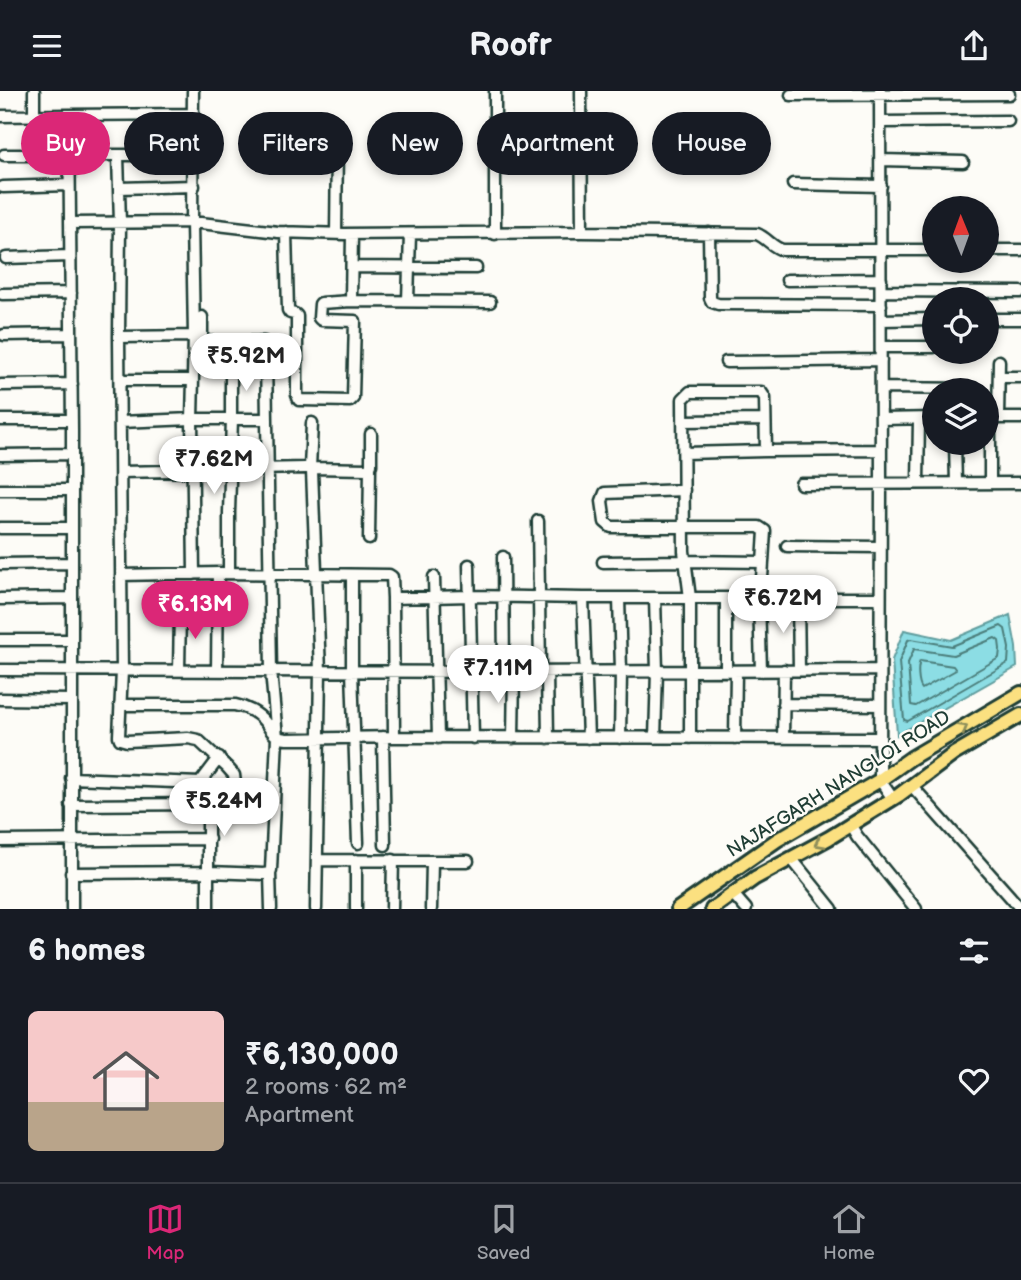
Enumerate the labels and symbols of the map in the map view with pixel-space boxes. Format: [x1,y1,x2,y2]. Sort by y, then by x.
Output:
north arrow [922,196,999,273]
pin: ₹5.92M [189,334,303,393]
pin: ₹7.62M [157,437,271,496]
pin: ₹6.72M [726,575,840,635]
pin: ₹6.13M [138,581,252,641]
pin: ₹7.11M [441,645,555,705]
street label: NAJAFGARH NANGLOI ROAD [723,706,955,863]
one-way arrow [955,723,968,736]
pin: ₹5.24M [167,779,281,838]
one-way arrow [813,835,826,849]

